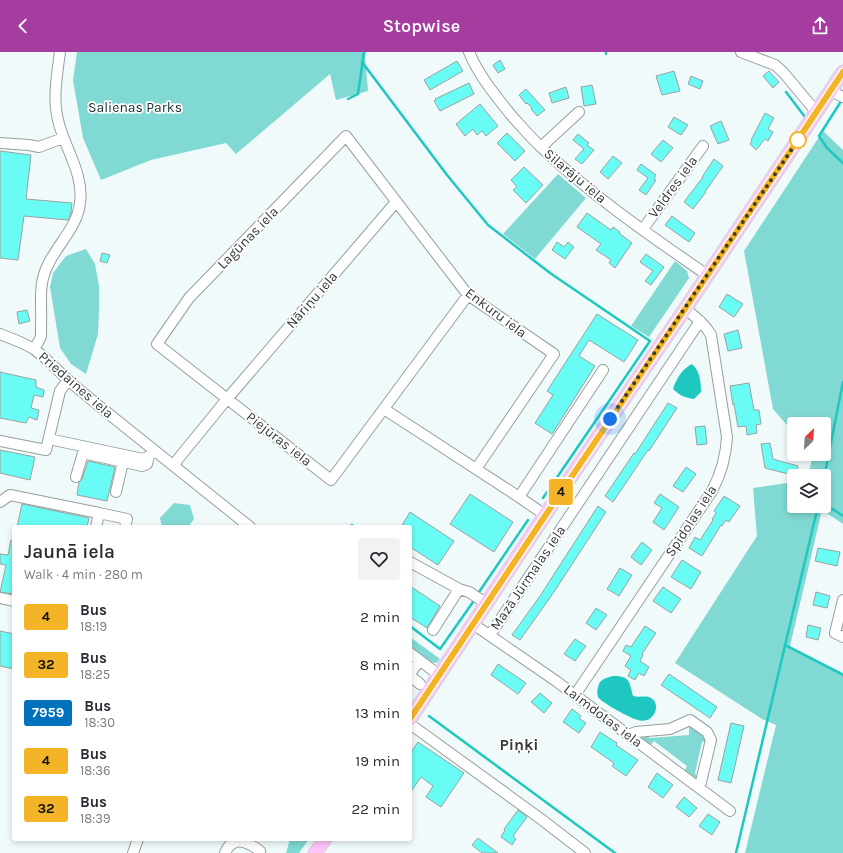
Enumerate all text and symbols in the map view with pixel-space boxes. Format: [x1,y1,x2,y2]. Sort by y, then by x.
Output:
icon: back [12,15,34,37]
text: Stopwise [383,15,460,37]
icon: share [809,15,831,37]
park label: Salienas Parks [88,99,182,116]
unlabelled marker [789,131,807,149]
street label: Silarāju iela [540,145,610,207]
street label: Veldres iela [645,153,701,221]
street label: Lagūnas iela [214,203,282,273]
street label: Nāriņu iela [283,268,341,332]
street label: Enkuru iela [462,284,530,342]
street label: Priedaines iela [35,348,117,422]
street label: Piejūras iela [243,408,315,470]
your location [600,409,620,429]
north arrow [787,417,831,461]
map controls [787,417,831,513]
button: layers [787,469,831,513]
line badge: 4 [548,479,574,505]
street label: Spīdolas iela [662,482,720,560]
text: 4 [557,483,565,500]
street label: Mazā Jūrmalas iela [487,522,569,634]
button: heart [358,538,400,580]
text: Jaunā iela [24,541,115,563]
text: Walk · 4 min · 280 m [24,567,143,582]
text: Bus [80,601,107,619]
text: 4 [42,608,50,625]
text: 2 min [360,608,400,626]
text: 18:19 [80,619,107,634]
text: Bus [80,649,107,667]
text: 32 [37,656,55,673]
text: 8 min [360,656,400,674]
text: 18:25 [80,667,110,682]
street label: Laimdotas iela [560,681,646,751]
text: Bus [84,697,111,715]
text: 7959 [32,704,64,721]
text: 13 min [355,704,400,722]
text: 18:30 [84,715,115,730]
district label: Piņķi [499,735,539,754]
text: Bus [80,745,107,763]
text: 4 [42,752,50,769]
text: 19 min [355,752,400,770]
text: 18:36 [80,763,110,778]
text: Bus [80,793,107,811]
text: 32 [37,800,55,817]
text: 22 min [351,800,400,818]
text: 18:39 [80,811,111,826]

